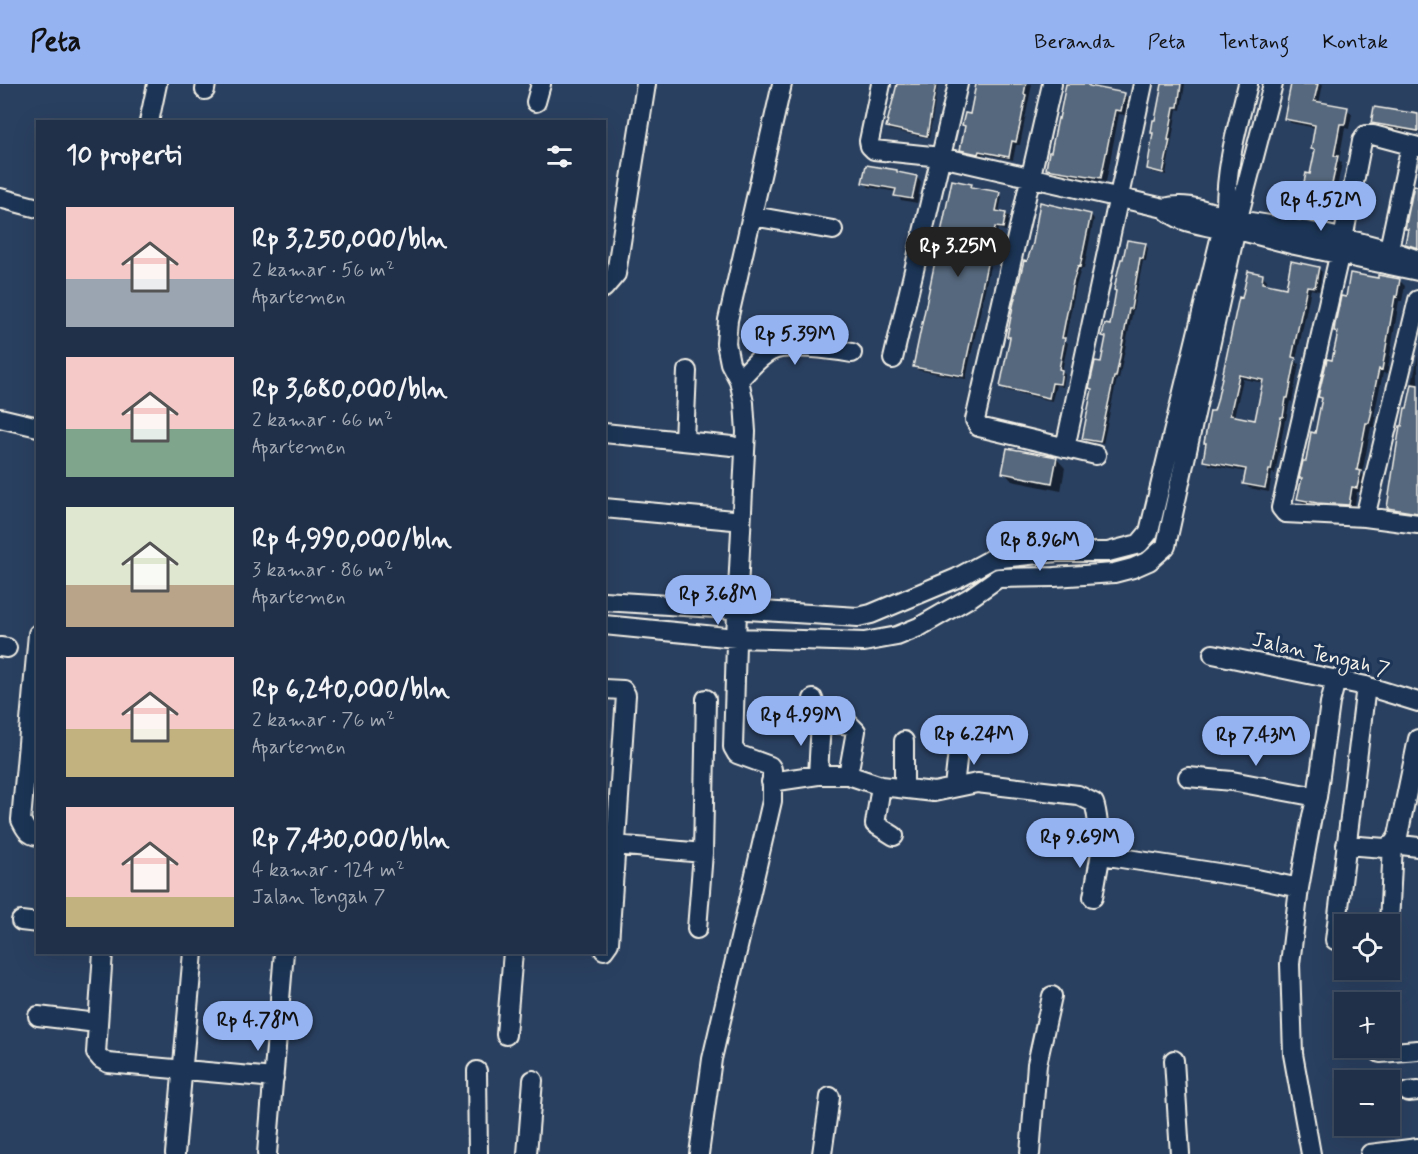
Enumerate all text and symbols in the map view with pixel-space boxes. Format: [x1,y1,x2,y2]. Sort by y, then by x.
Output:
text: Peta [30,24,81,61]
text: Beranda [1034,28,1115,56]
text: Peta [1148,28,1186,56]
text: Tentang [1219,28,1289,56]
text: Kontak [1322,28,1388,56]
text: 10 properti [66,139,182,173]
icon: filters [543,140,576,173]
pin: Rp 4.52M [1259,181,1383,232]
text: Rp 4.52M [1280,187,1362,214]
text: Rp 3,250,000/bln [252,223,447,257]
pin: Rp 3.25M [896,227,1020,278]
icon: home [114,231,186,303]
text: Rp 3.25M [919,233,997,260]
text: 2 kamar · 56 m² [252,257,395,284]
text: Apartemen [252,284,345,311]
pin: Rp 5.39M [733,315,857,366]
text: Rp 5.39M [755,321,835,348]
text: Rp 3,680,000/bln [252,373,447,407]
icon: home [114,381,186,453]
text: 2 kamar · 66 m² [252,407,393,434]
text: Apartemen [252,434,345,461]
pin: Rp 8.96M [978,521,1102,572]
text: Rp 4,990,000/bln [252,523,452,557]
text: Rp 8.96M [1000,527,1080,554]
icon: home [114,531,186,603]
text: 3 kamar · 86 m² [252,557,393,584]
pin: Rp 3.68M [656,575,780,626]
text: Rp 3.68M [679,581,757,608]
text: Apartemen [252,584,345,611]
street label: Jalan Tengah 7 [1249,626,1393,685]
text: Rp 6,240,000/bln [252,673,450,707]
icon: home [114,681,186,753]
pin: Rp 4.99M [739,696,863,747]
text: Rp 4.99M [761,702,841,729]
text: 2 kamar · 76 m² [252,707,395,734]
pin: Rp 6.24M [912,715,1036,766]
pin: Rp 7.43M [1194,716,1318,767]
text: Rp 6.24M [934,721,1014,748]
text: Rp 7.43M [1216,722,1296,749]
text: Apartemen [252,734,345,761]
pin: Rp 9.69M [1018,818,1142,869]
text: Rp 7,430,000/bln [252,823,449,857]
text: Rp 9.69M [1040,824,1120,851]
icon: home [114,831,186,903]
text: 4 kamar · 124 m² [252,857,405,884]
text: Jalan Tengah 7 [252,884,385,911]
map controls [1334,914,1400,1136]
button: locate [1334,914,1400,980]
button: + [1334,992,1400,1058]
pin: Rp 4.78M [196,1001,320,1052]
text: Rp 4.78M [217,1007,299,1034]
button: − [1334,1070,1400,1136]

